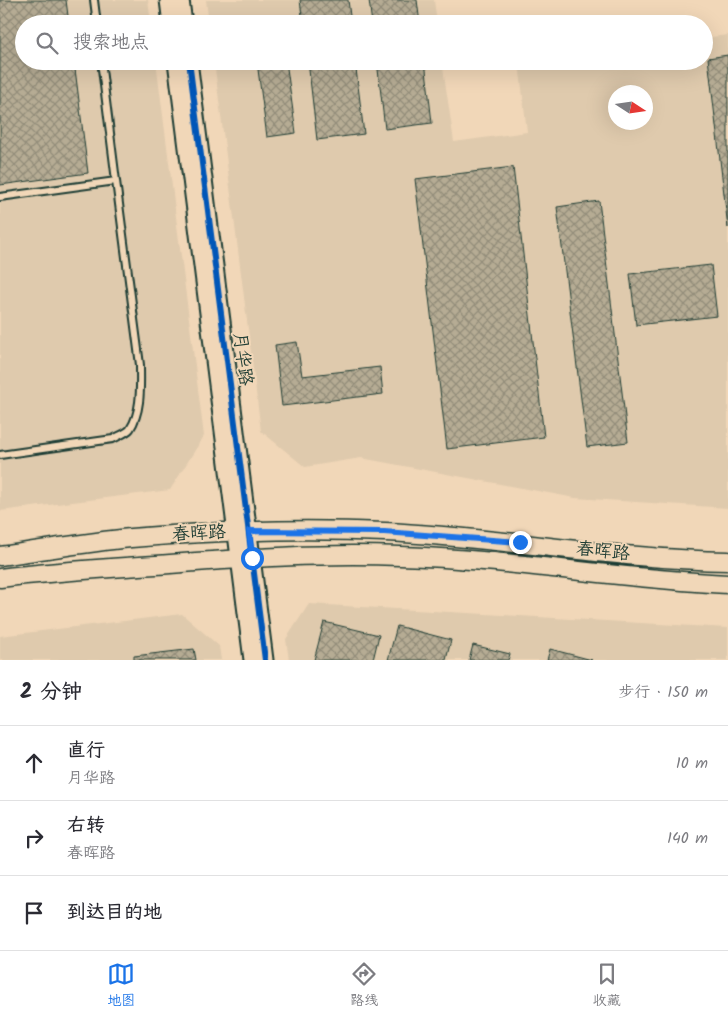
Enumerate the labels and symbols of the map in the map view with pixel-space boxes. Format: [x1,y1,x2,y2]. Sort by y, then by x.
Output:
north arrow [608,85,653,130]
street label: 月华路 [224,330,260,388]
street label: 春晖路 [171,518,227,550]
route end [509,531,532,554]
street label: 春晖路 [575,535,631,569]
route start [241,547,264,570]

